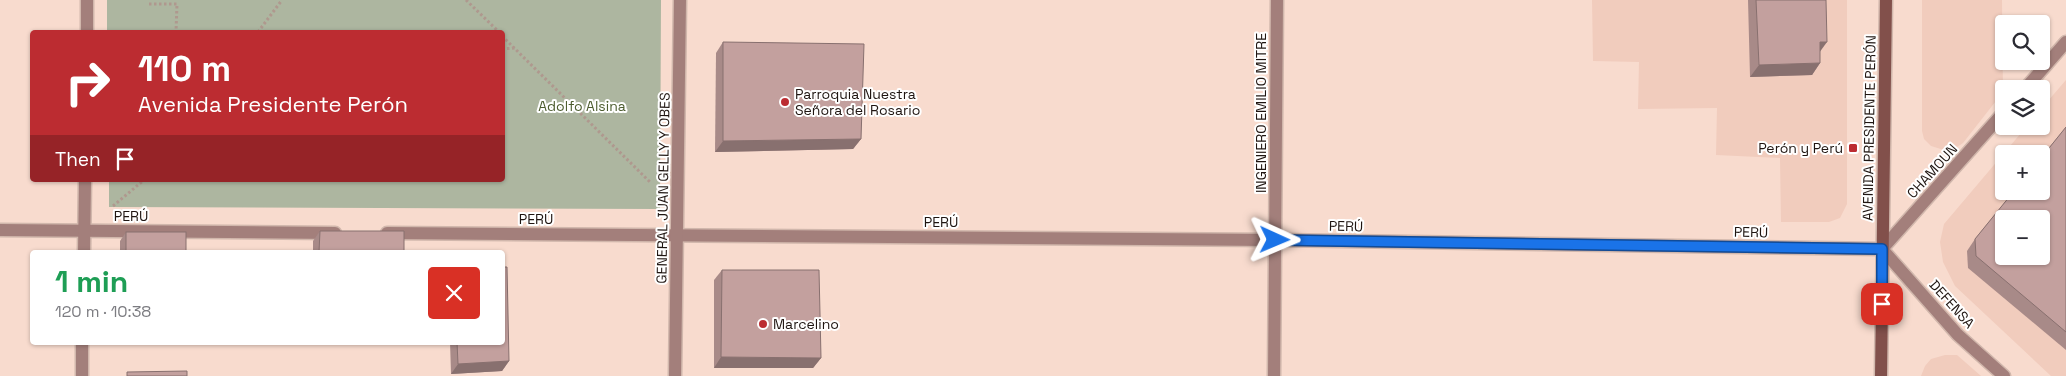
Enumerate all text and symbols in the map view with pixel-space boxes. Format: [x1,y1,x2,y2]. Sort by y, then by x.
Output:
map controls [1995,15,2050,265]
button: search [1995,15,2050,70]
street label: INGENIERO EMILIO MITRE [1252,33,1270,193]
street label: AVENIDA PRESIDENTE PERÓN [1858,35,1880,221]
text: 110 m [138,47,231,91]
icon: right [55,50,120,115]
button: layers [1995,80,2050,135]
place label: Parroquia Nuestra Señora del Rosario [795,85,920,119]
text: Avenida Presidente Perón [138,90,408,118]
street label: GENERAL JUAN GELLY Y OBES [652,92,674,284]
marker: Parroquia Nuestra Señora del Rosario [779,96,791,108]
park label: Adolfo Alsina [538,97,626,115]
place label: Perón y Perú [1758,139,1843,157]
street label: CHAMOUN [1903,140,1961,202]
marker: Perón y Perú [1847,142,1859,154]
icon: arrive [111,145,139,173]
button: + [1995,145,2050,200]
text: Then [55,147,101,172]
street label: PERÚ [114,207,148,225]
street label: PERÚ [519,210,553,228]
button: − [1995,210,2050,265]
street label: PERÚ [924,213,958,231]
position arrow [1248,213,1300,265]
street label: PERÚ [1329,217,1363,235]
street label: PERÚ [1734,223,1768,241]
text: 1 min [55,262,128,301]
button: close [428,267,480,319]
street label: DEFENSA [1925,276,1979,332]
pin [1861,283,1903,325]
icon: arrive [1868,290,1896,318]
text: 120 m · 10:38 [55,301,151,322]
place label: Marcelino [773,315,839,333]
marker: Marcelino [757,318,769,330]

